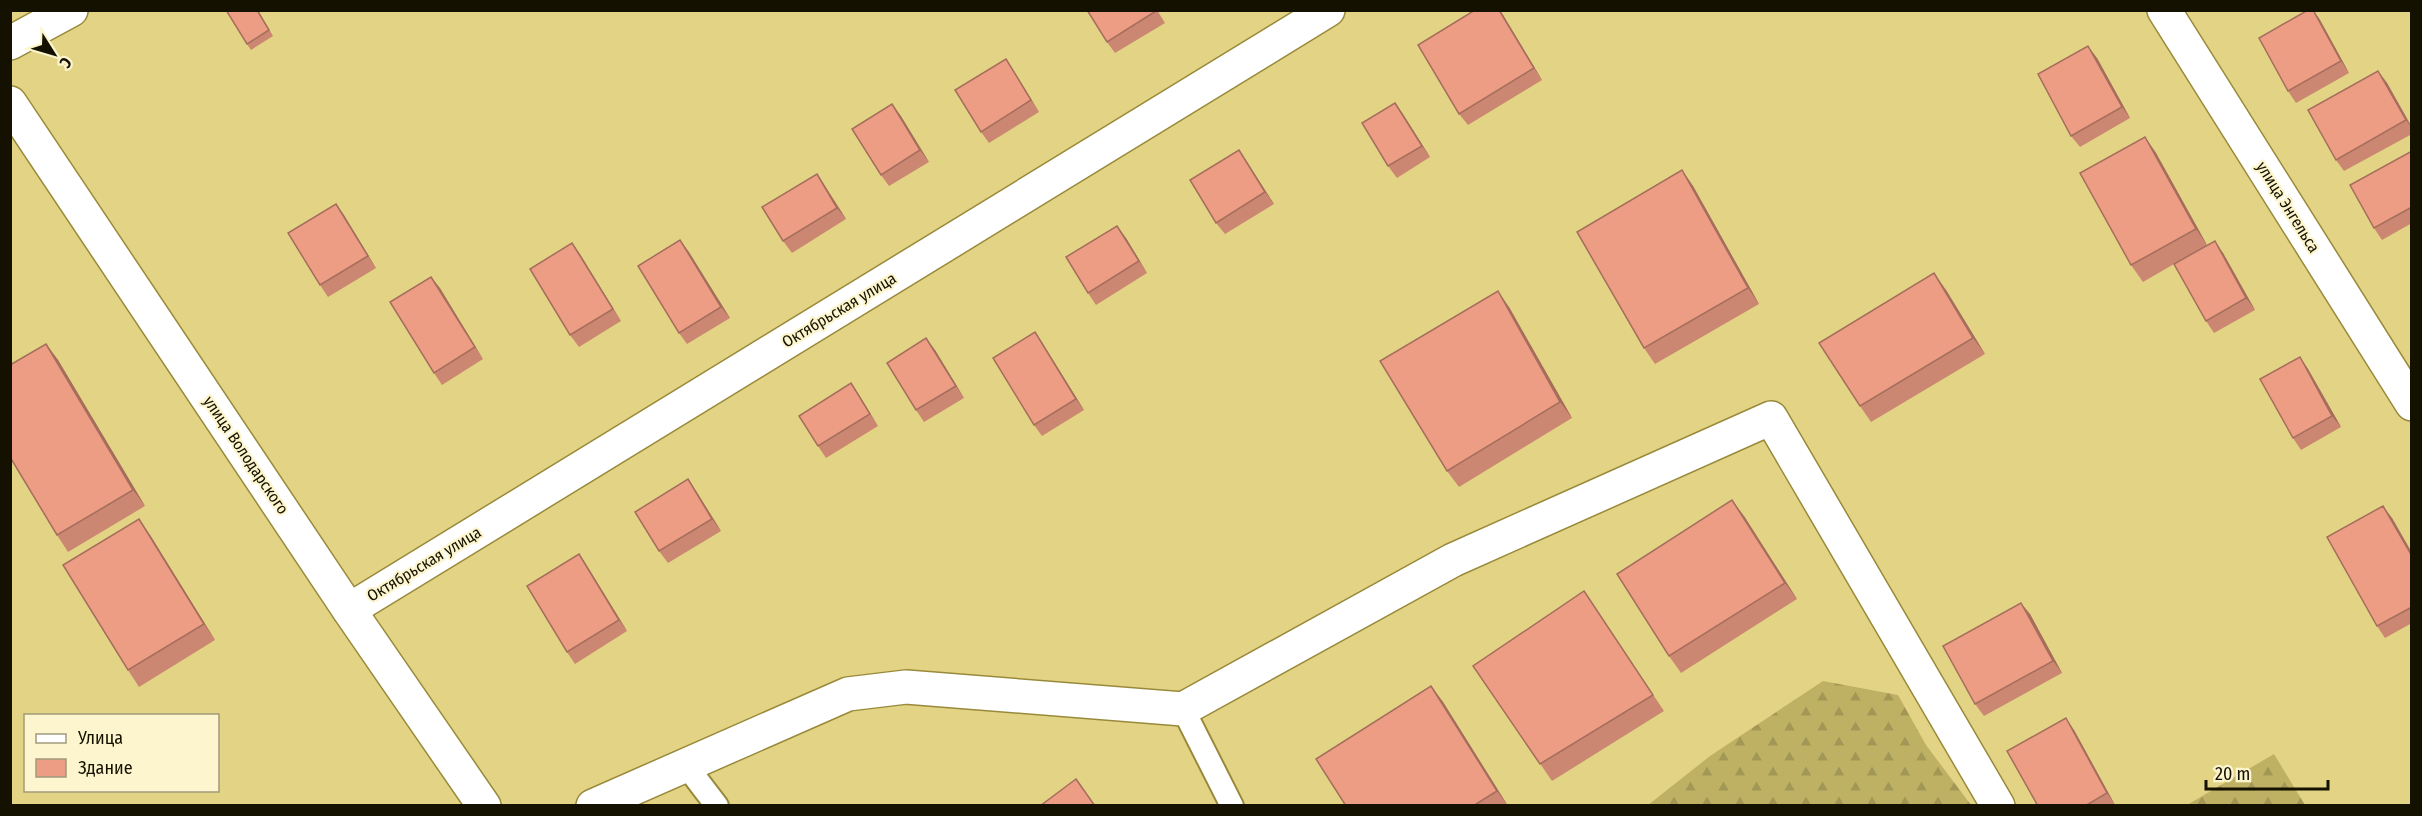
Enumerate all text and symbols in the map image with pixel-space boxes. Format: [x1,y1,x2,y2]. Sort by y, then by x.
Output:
north arrow [24,24,84,84]
text: С [55,54,76,72]
street label: улица Энгельса [2252,158,2324,256]
street label: Октябрьская улица [779,268,900,352]
street label: улица Володарского [199,392,293,518]
street label: Октябрьская улица [364,522,485,606]
legend [24,714,219,792]
text: Улица [77,727,123,749]
scale bar [2206,753,2328,791]
text: Здание [78,757,133,779]
text: 20 m [2215,763,2250,785]

